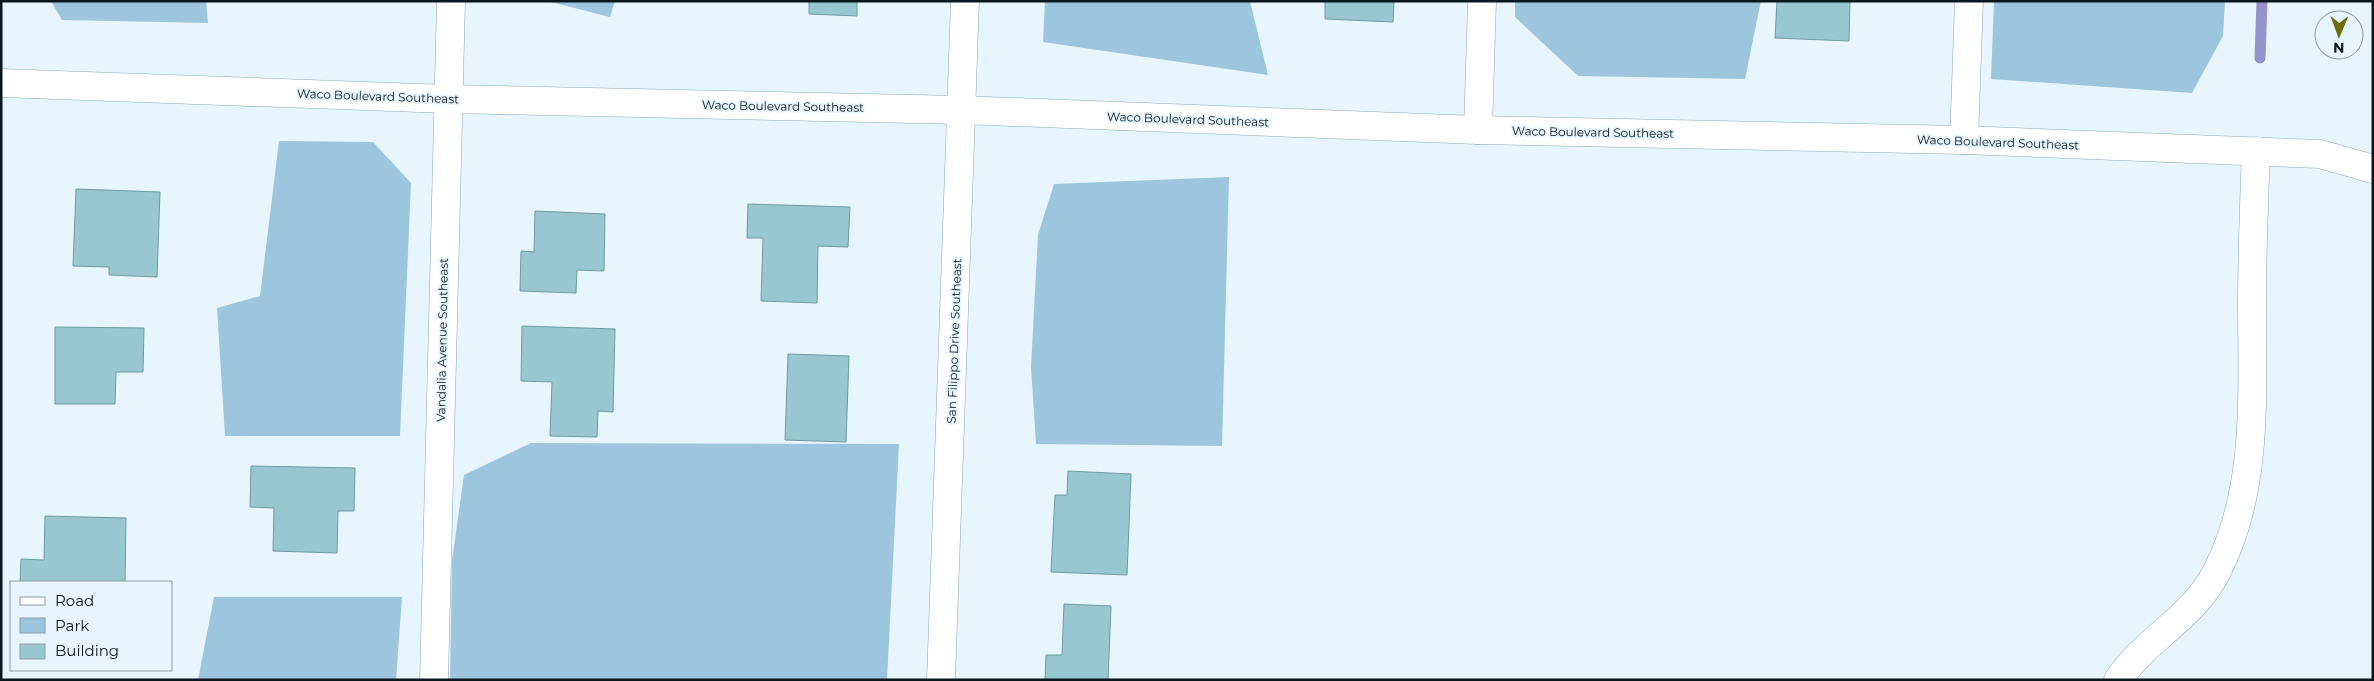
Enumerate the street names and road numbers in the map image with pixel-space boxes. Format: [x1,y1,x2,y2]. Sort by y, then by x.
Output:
street label: Waco Boulevard Southeast [297,86,459,106]
street label: Waco Boulevard Southeast [702,97,864,115]
street label: Waco Boulevard Southeast [1107,109,1269,129]
street label: Waco Boulevard Southeast [1512,123,1674,141]
street label: Waco Boulevard Southeast [1917,132,2079,152]
street label: Vandalia Avenue Southeast [433,258,451,422]
street label: San Filippo Drive Southeast [944,258,964,424]

